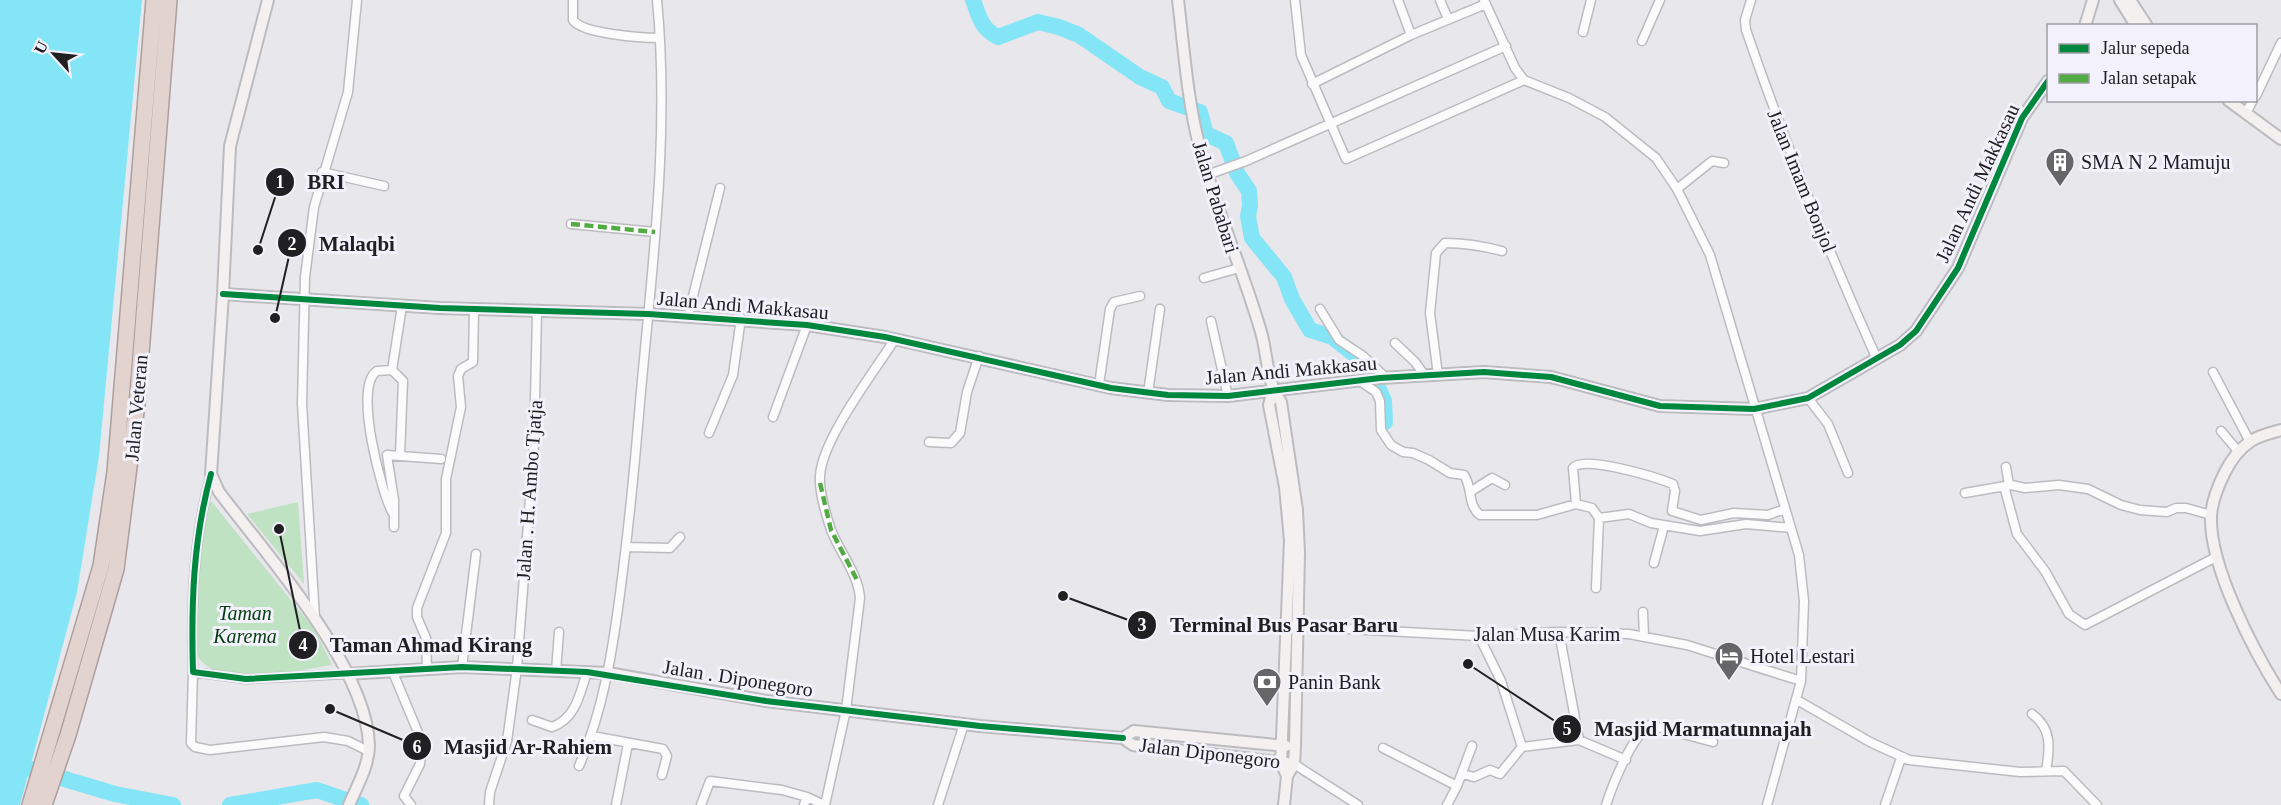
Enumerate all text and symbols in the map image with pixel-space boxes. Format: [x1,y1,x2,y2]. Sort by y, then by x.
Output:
north arrow [24,24,84,84]
legend [2047,24,2257,102]
text: U [31,38,51,56]
text: Jalur sepeda [2101,38,2189,58]
text: Jalan setapak [2101,68,2196,88]
street label: Jalan Andi Makkasau [1931,100,2023,266]
street label: Jalan Imam Bonjol [1762,106,1841,256]
street label: Jalan Pababari [1189,138,1244,256]
building icon: SMA N 2 Mamuju [2044,146,2076,188]
place label: SMA N 2 Mamuju [2081,151,2230,174]
callout: BRI [265,162,357,201]
text: BRI [307,170,345,194]
text: 1 [276,172,285,192]
callout: Malaqbi [277,224,407,263]
text: Malaqbi [319,232,395,256]
text: 2 [288,234,297,254]
street label: Jalan Andi Makkasau [656,287,830,323]
street label: Jalan Andi Makkasau [1204,352,1378,388]
street label: Jalan Veteran [120,354,152,462]
street label: Jalan . H. Ambo Tjatja [512,399,547,581]
park label: Taman Karema [212,602,277,647]
callout: Terminal Bus Pasar Baru [1127,605,1410,644]
text: Terminal Bus Pasar Baru [1170,613,1398,637]
text: 3 [1138,615,1147,635]
street label: Jalan Musa Karim [1474,623,1621,645]
callout: Taman Ahmad Kirang [288,626,545,665]
text: Taman Ahmad Kirang [330,633,533,657]
text: 4 [299,635,308,655]
hotel icon: Hotel Lestari [1713,640,1745,682]
place label: Hotel Lestari [1750,645,1855,667]
street label: Jalan . Diponegoro [661,655,815,702]
bank icon: Panin Bank [1251,666,1283,708]
place label: Panin Bank [1288,671,1381,693]
callout: Masjid Marmatunnajah [1552,709,1824,748]
text: Masjid Marmatunnajah [1594,717,1812,741]
text: 5 [1563,719,1572,739]
callout: Masjid Ar-Rahiem [402,727,625,766]
street label: Jalan Diponegoro [1138,733,1282,774]
text: Masjid Ar-Rahiem [444,735,612,759]
text: 6 [413,737,422,757]

